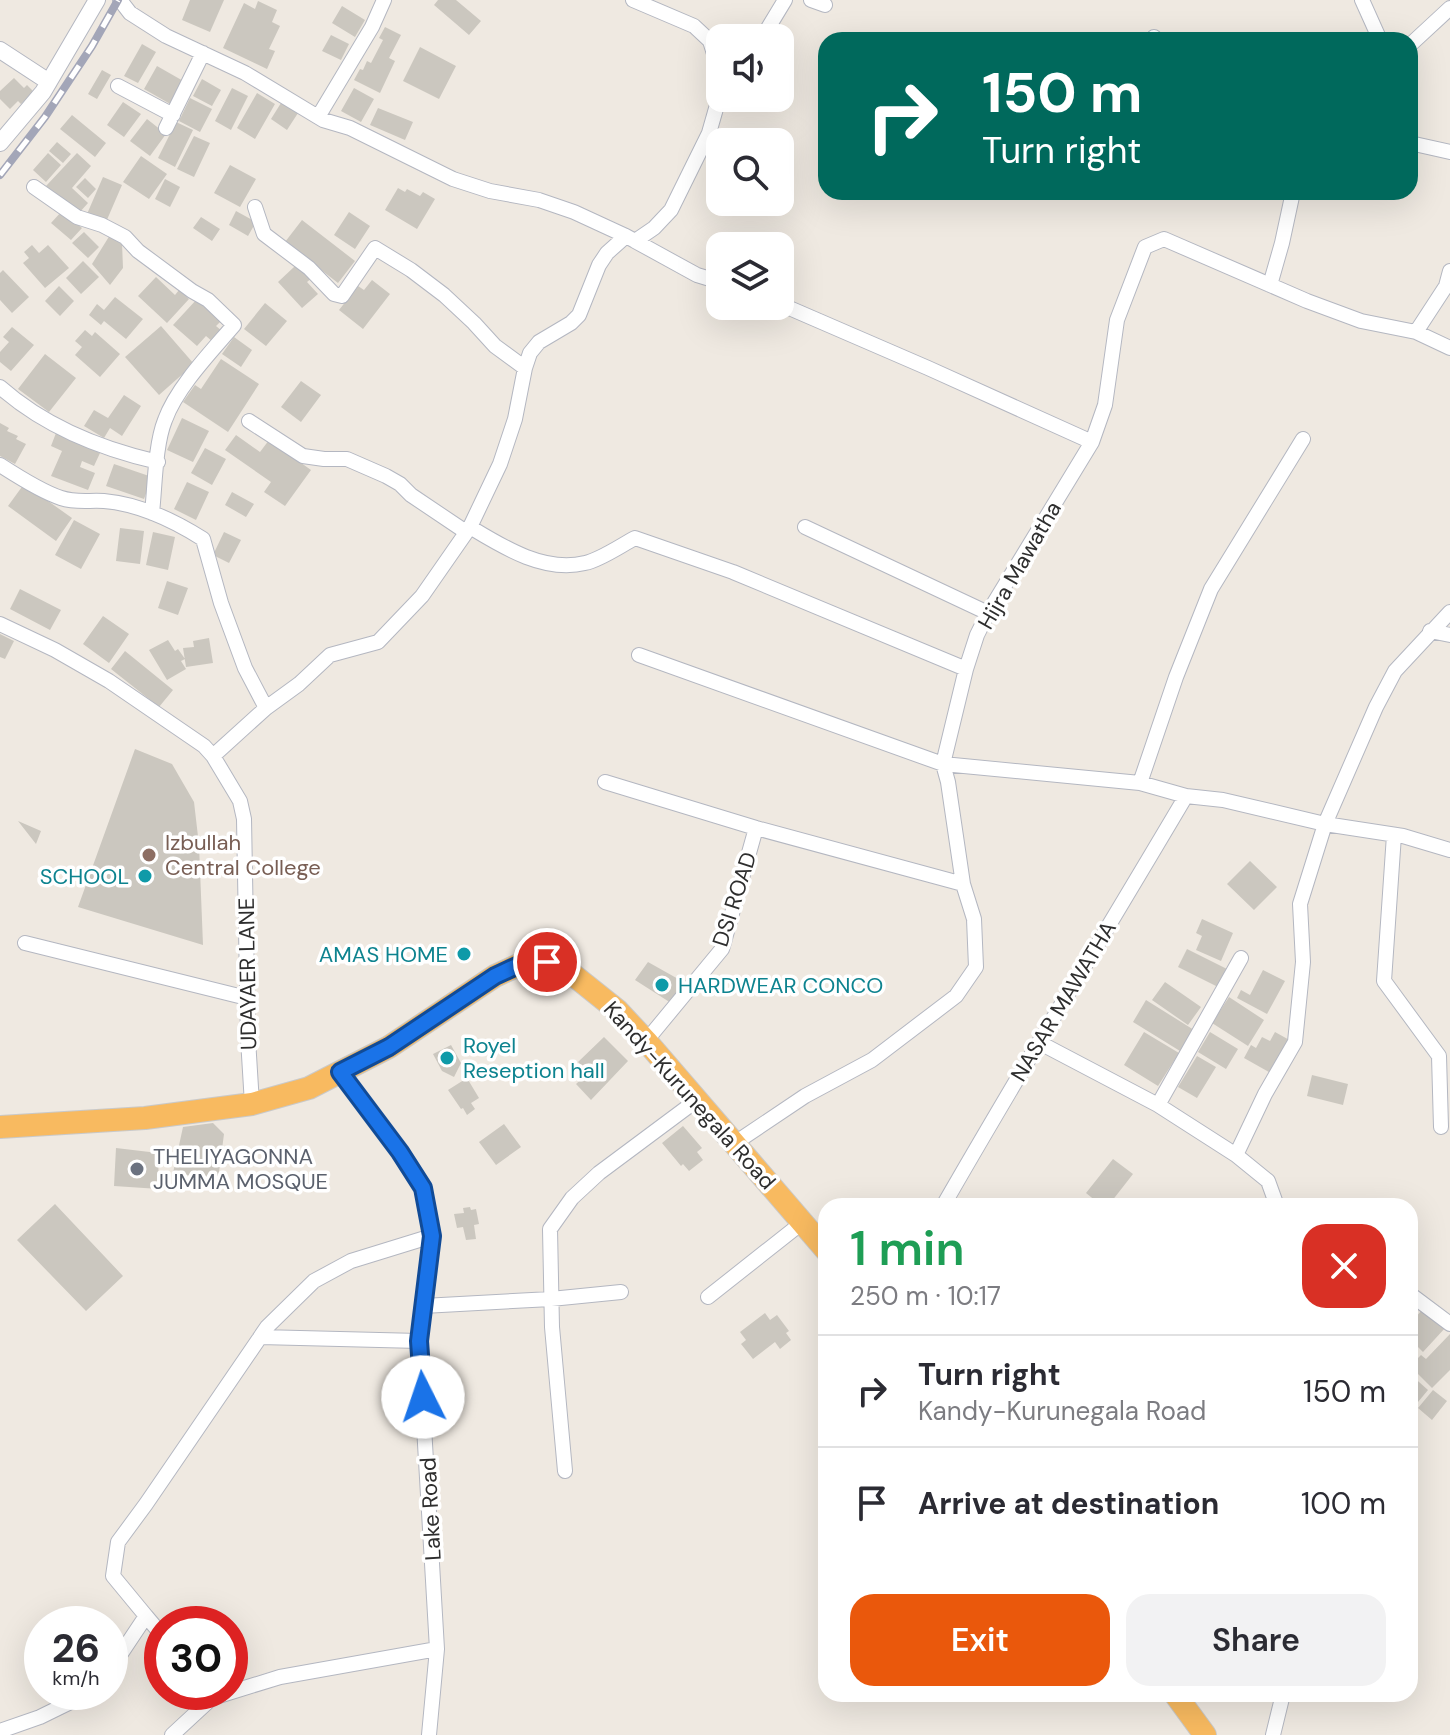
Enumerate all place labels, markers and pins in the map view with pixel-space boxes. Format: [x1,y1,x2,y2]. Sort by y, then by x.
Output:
place label: Izbullah Central College [165,828,321,882]
marker: Izbullah Central College [140,846,158,864]
place label: SCHOOL [40,862,129,891]
marker: SCHOOL [136,867,154,885]
pin [513,928,581,996]
place label: AMAS HOME [319,940,448,969]
marker: AMAS HOME [455,945,473,963]
place label: HARDWEAR CONCO [678,971,883,1000]
marker: HARDWEAR CONCO [653,976,671,994]
place label: Royel Reseption hall [463,1031,605,1085]
marker: Royel Reseption hall [438,1049,456,1067]
place label: THELIYAGONNA JUMMA MOSQUE [153,1142,328,1196]
marker: THELIYAGONNA JUMMA MOSQUE [128,1160,146,1178]

